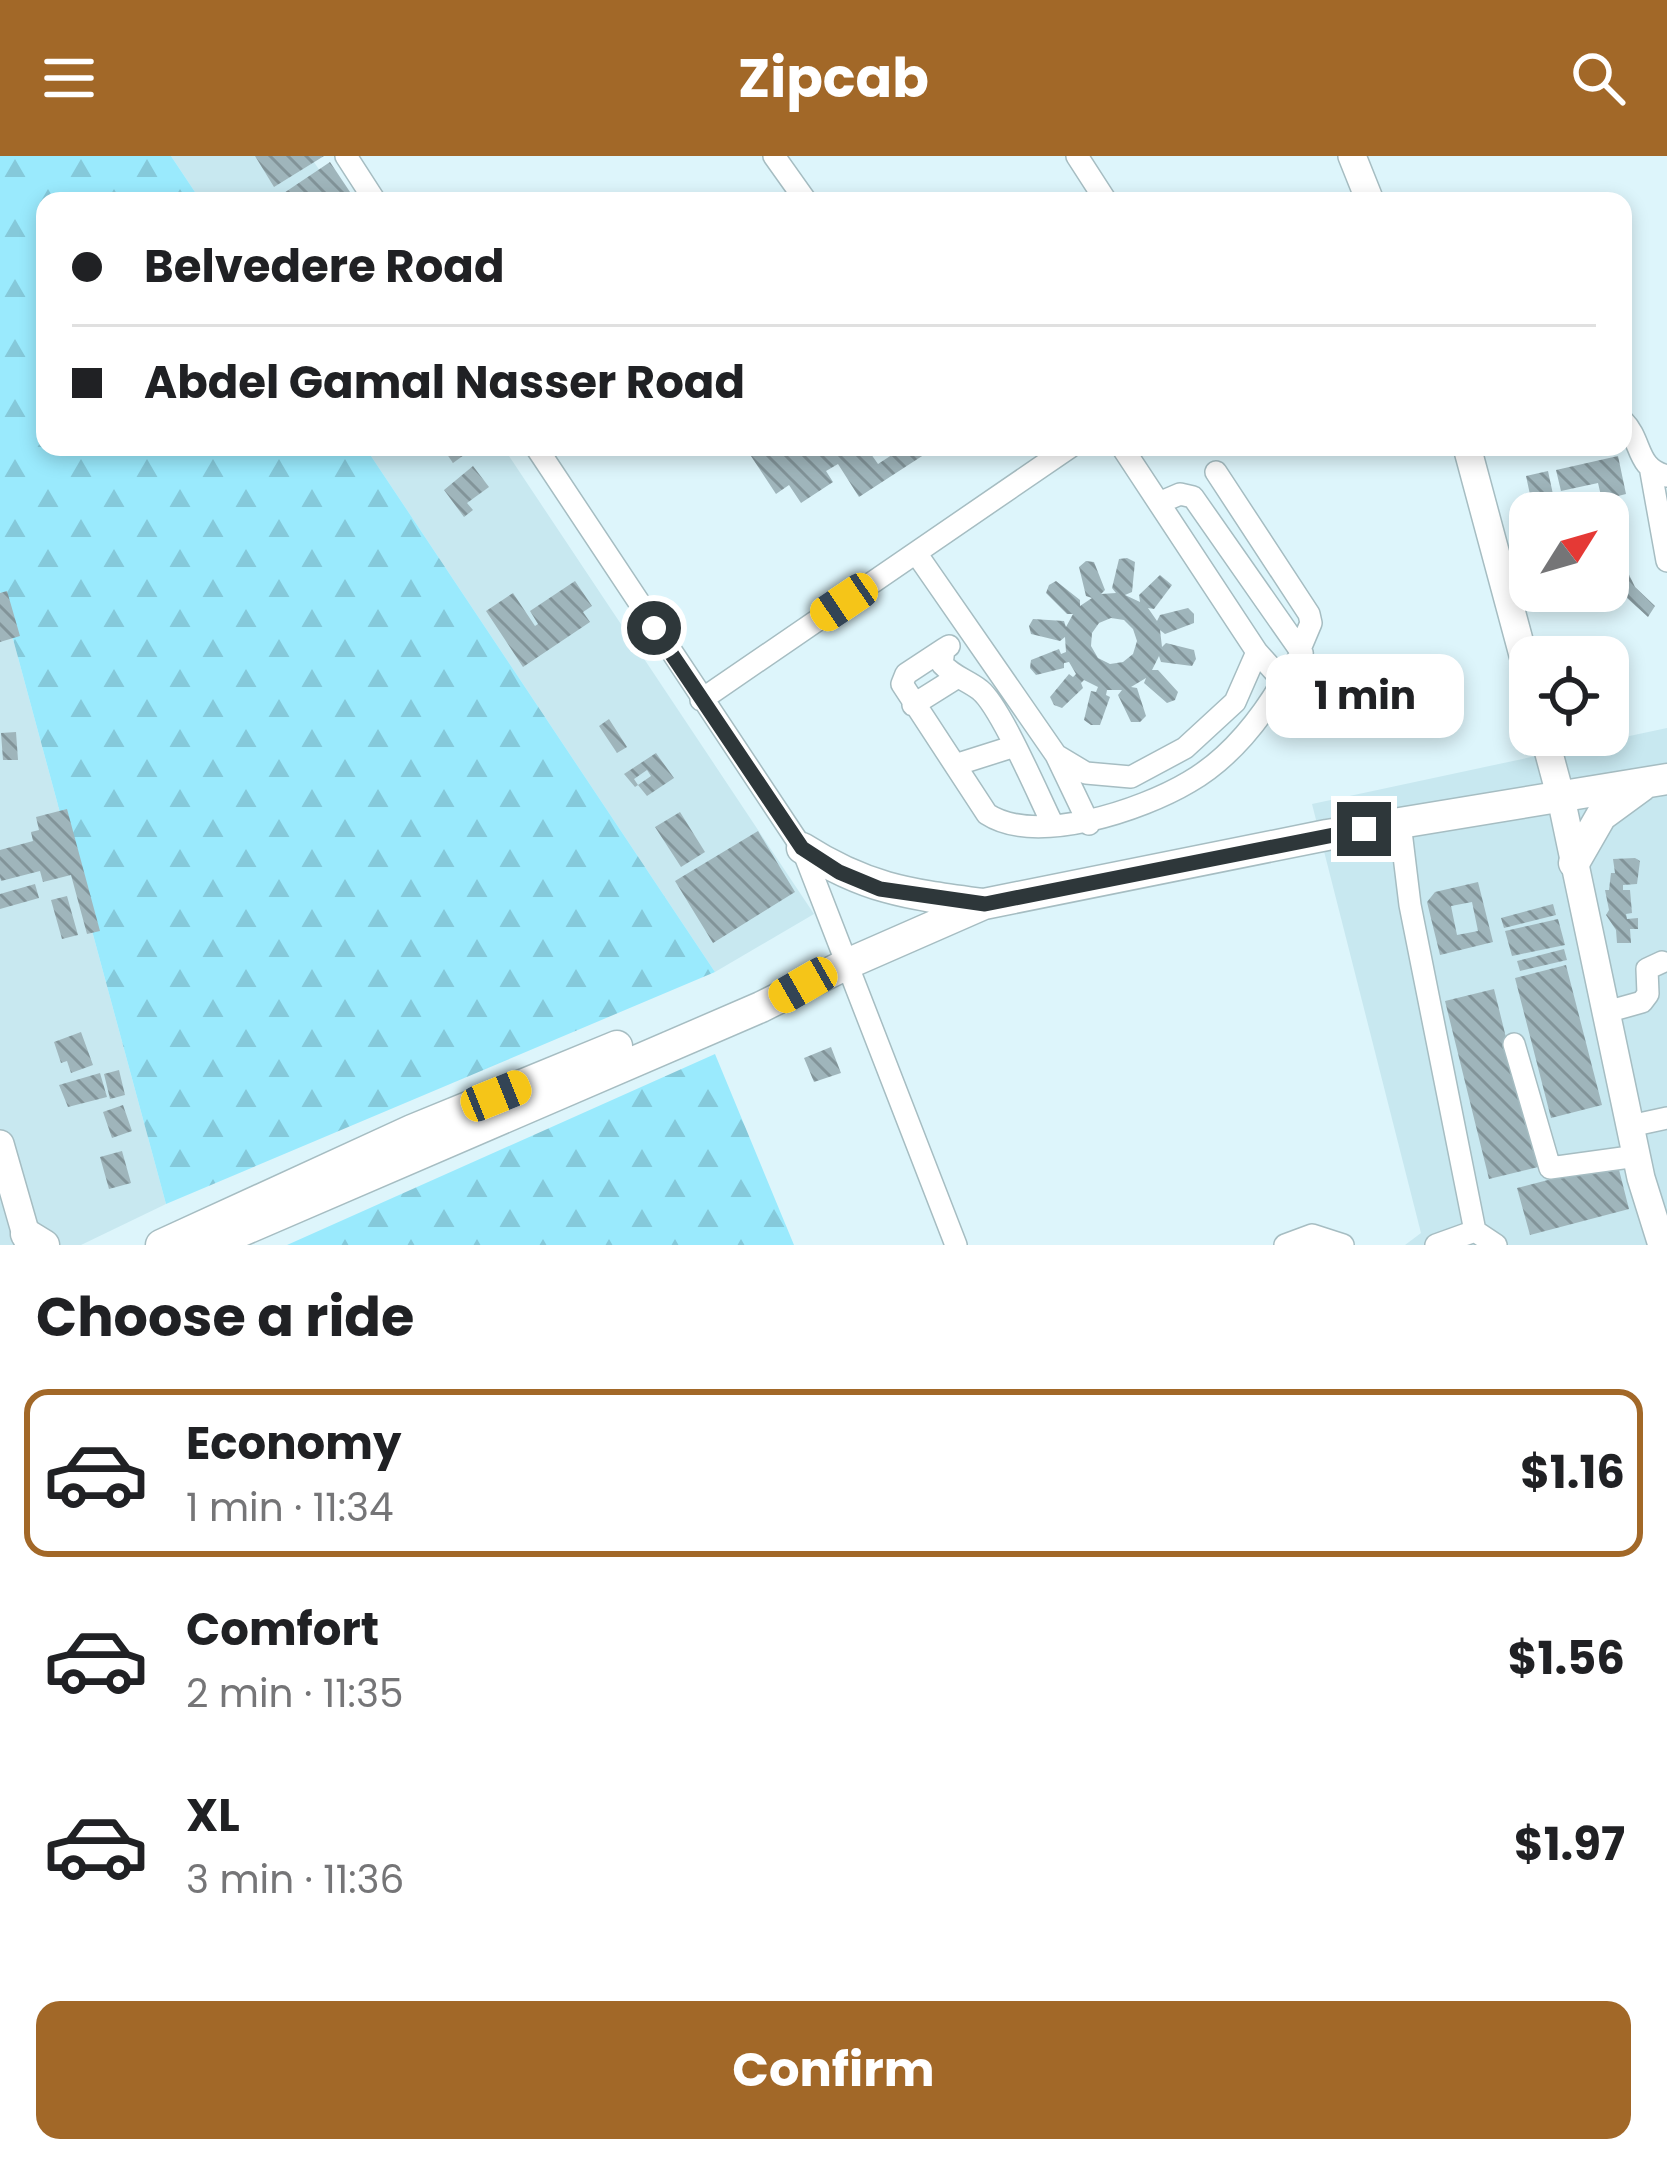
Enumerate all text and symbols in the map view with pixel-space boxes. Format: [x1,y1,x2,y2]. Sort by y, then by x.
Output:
text: Zipcab [738,40,929,116]
icon: menu [36,45,102,111]
icon: search [1565,45,1631,111]
text: Belvedere Road [144,235,504,298]
text: Abdel Gamal Nasser Road [144,351,745,414]
north arrow [1509,492,1629,612]
map controls [1509,492,1629,756]
car [804,567,884,637]
route start [627,601,681,655]
button: locate [1509,636,1629,756]
callout: 1 min [1265,655,1463,739]
text: 1 min [1314,668,1416,723]
route end [1337,802,1391,856]
car [763,951,843,1019]
car [456,1066,536,1126]
text: Choose a ride [36,1279,414,1355]
text: Economy [186,1412,401,1475]
icon: car [42,1419,150,1527]
text: $1.16 [1520,1441,1625,1504]
text: 1 min · 11:34 [186,1480,393,1535]
text: Comfort [186,1598,379,1661]
icon: car [42,1605,150,1713]
text: $1.56 [1508,1627,1625,1690]
text: 2 min · 11:35 [186,1666,403,1721]
text: XL [186,1784,240,1847]
icon: car [42,1791,150,1899]
text: $1.97 [1514,1813,1625,1876]
text: 3 min · 11:36 [186,1852,404,1907]
button: Confirm [36,2001,1631,2139]

